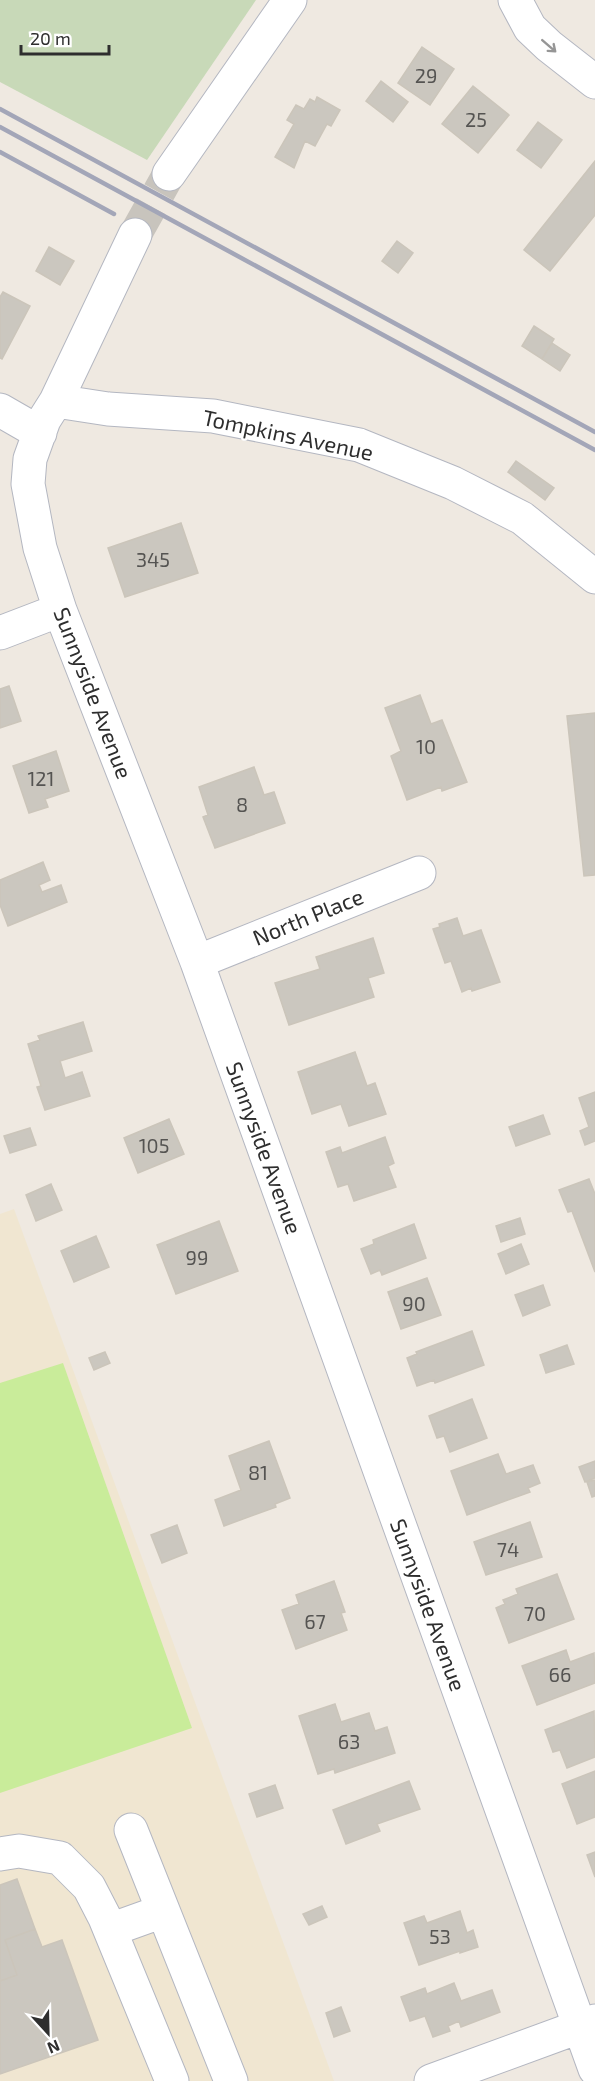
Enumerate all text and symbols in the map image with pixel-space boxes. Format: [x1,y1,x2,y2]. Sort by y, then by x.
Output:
scale bar [21,18,110,56]
text: 20 m [30,27,71,49]
one-way arrow [542,39,557,53]
house number: 29 [415,63,437,87]
house number: 25 [465,107,487,131]
street label: Tompkins Avenue [201,403,376,465]
house number: 345 [136,547,170,571]
street label: Sunnyside Avenue [49,603,139,782]
house number: 10 [416,734,436,758]
house number: 121 [27,766,55,790]
house number: 8 [236,792,248,816]
street label: North Place [249,882,367,950]
street label: Sunnyside Avenue [222,1058,308,1237]
house number: 105 [139,1133,169,1157]
house number: 99 [186,1245,208,1269]
house number: 90 [402,1291,426,1315]
house number: 81 [248,1460,268,1484]
street label: Sunnyside Avenue [386,1515,472,1694]
house number: 74 [497,1537,519,1561]
house number: 70 [524,1601,546,1625]
house number: 67 [304,1609,326,1633]
house number: 66 [549,1662,571,1686]
house number: 63 [338,1729,360,1753]
house number: 53 [429,1924,451,1948]
north arrow [18,2003,78,2063]
text: N [45,2036,63,2058]

